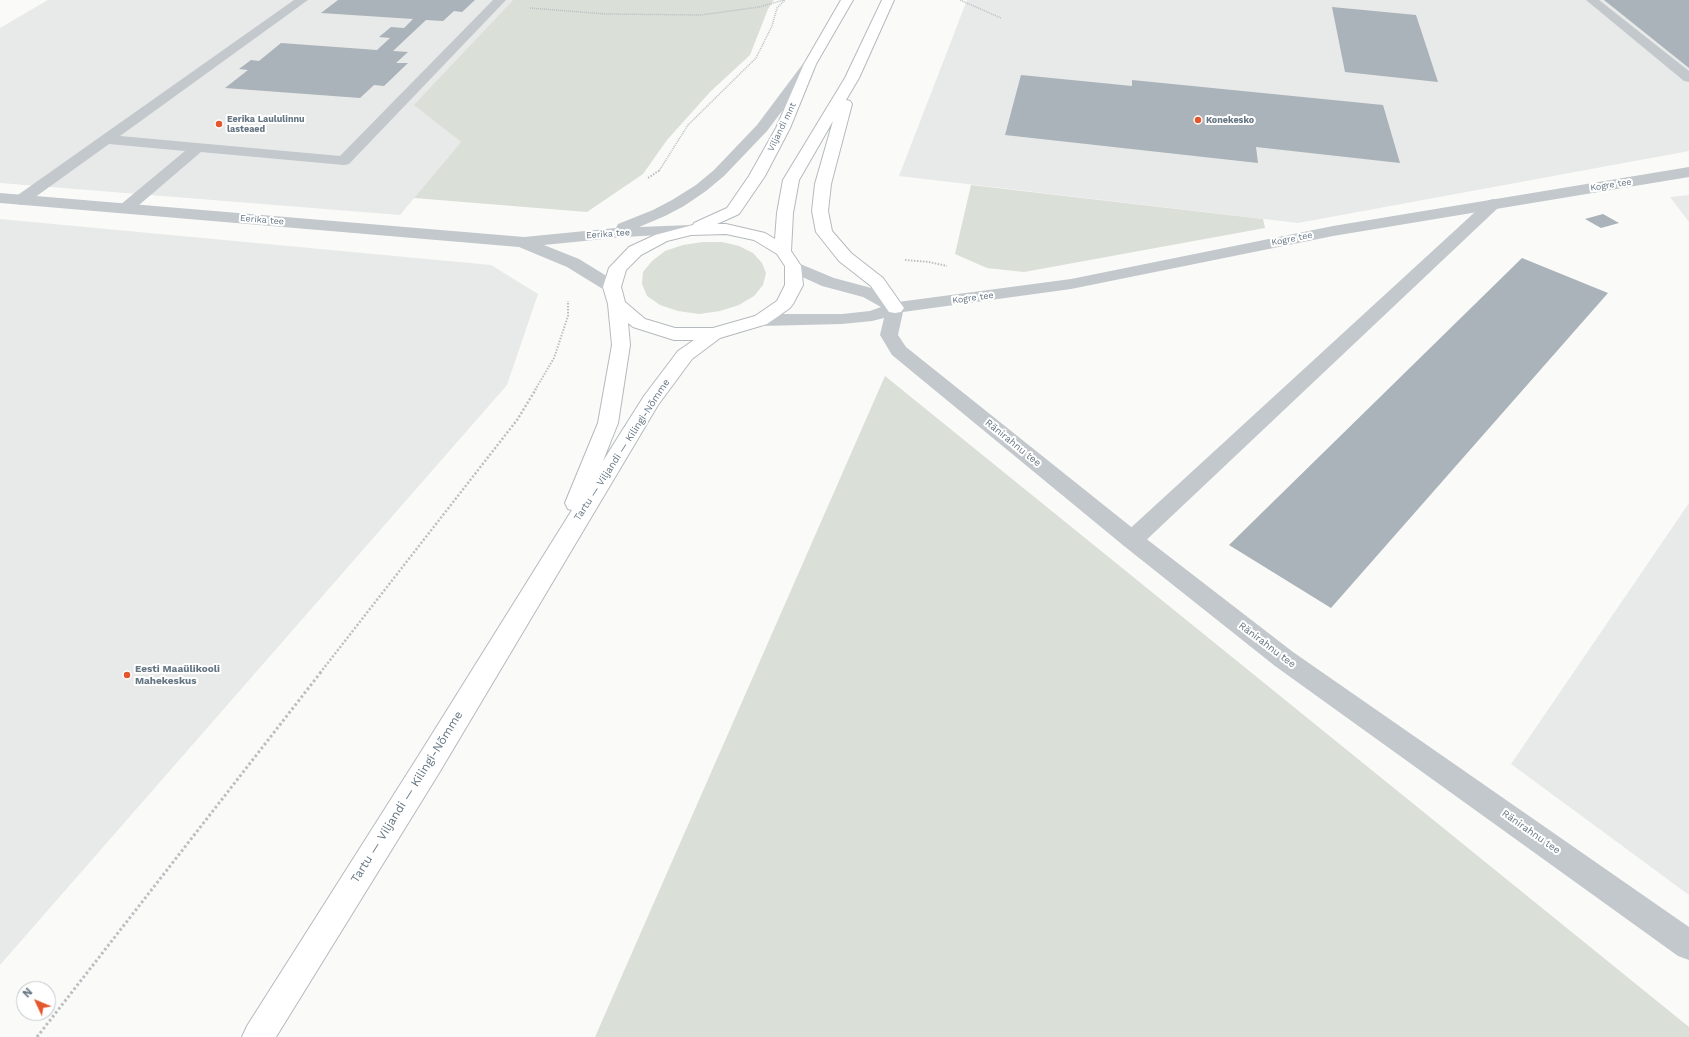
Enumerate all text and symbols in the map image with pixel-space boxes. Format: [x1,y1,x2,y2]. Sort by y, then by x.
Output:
street label: Viljandi mnt [766,101,798,153]
place label: Eerika Laululinnu lasteaed [227,114,305,135]
marker: Konekesko [1193,115,1203,125]
place label: Konekesko [1206,115,1254,125]
marker: Eerika Laululinnu lasteaed [214,119,224,129]
street label: Kogre tee [1590,176,1632,194]
street label: Eerika tee [240,213,284,227]
street label: Eerika tee [586,227,630,241]
street label: Kogre tee [1271,230,1313,248]
street label: Kogre tee [952,290,994,306]
street label: Tartu — Viljandi — Kilingi-Nõmme [572,377,672,523]
street label: Ränirahnu tee [983,417,1043,469]
street label: Ränirahnu tee [1236,620,1298,670]
place label: Eesti Maaülikooli Mahekeskus [135,663,220,686]
marker: Eesti Maaülikooli Mahekeskus [122,670,132,680]
street label: Tartu — Viljandi — Kilingi-Nõmme [348,708,466,886]
street label: Ränirahnu tee [1500,807,1562,857]
north arrow [16,981,56,1021]
text: N [20,986,35,1000]

